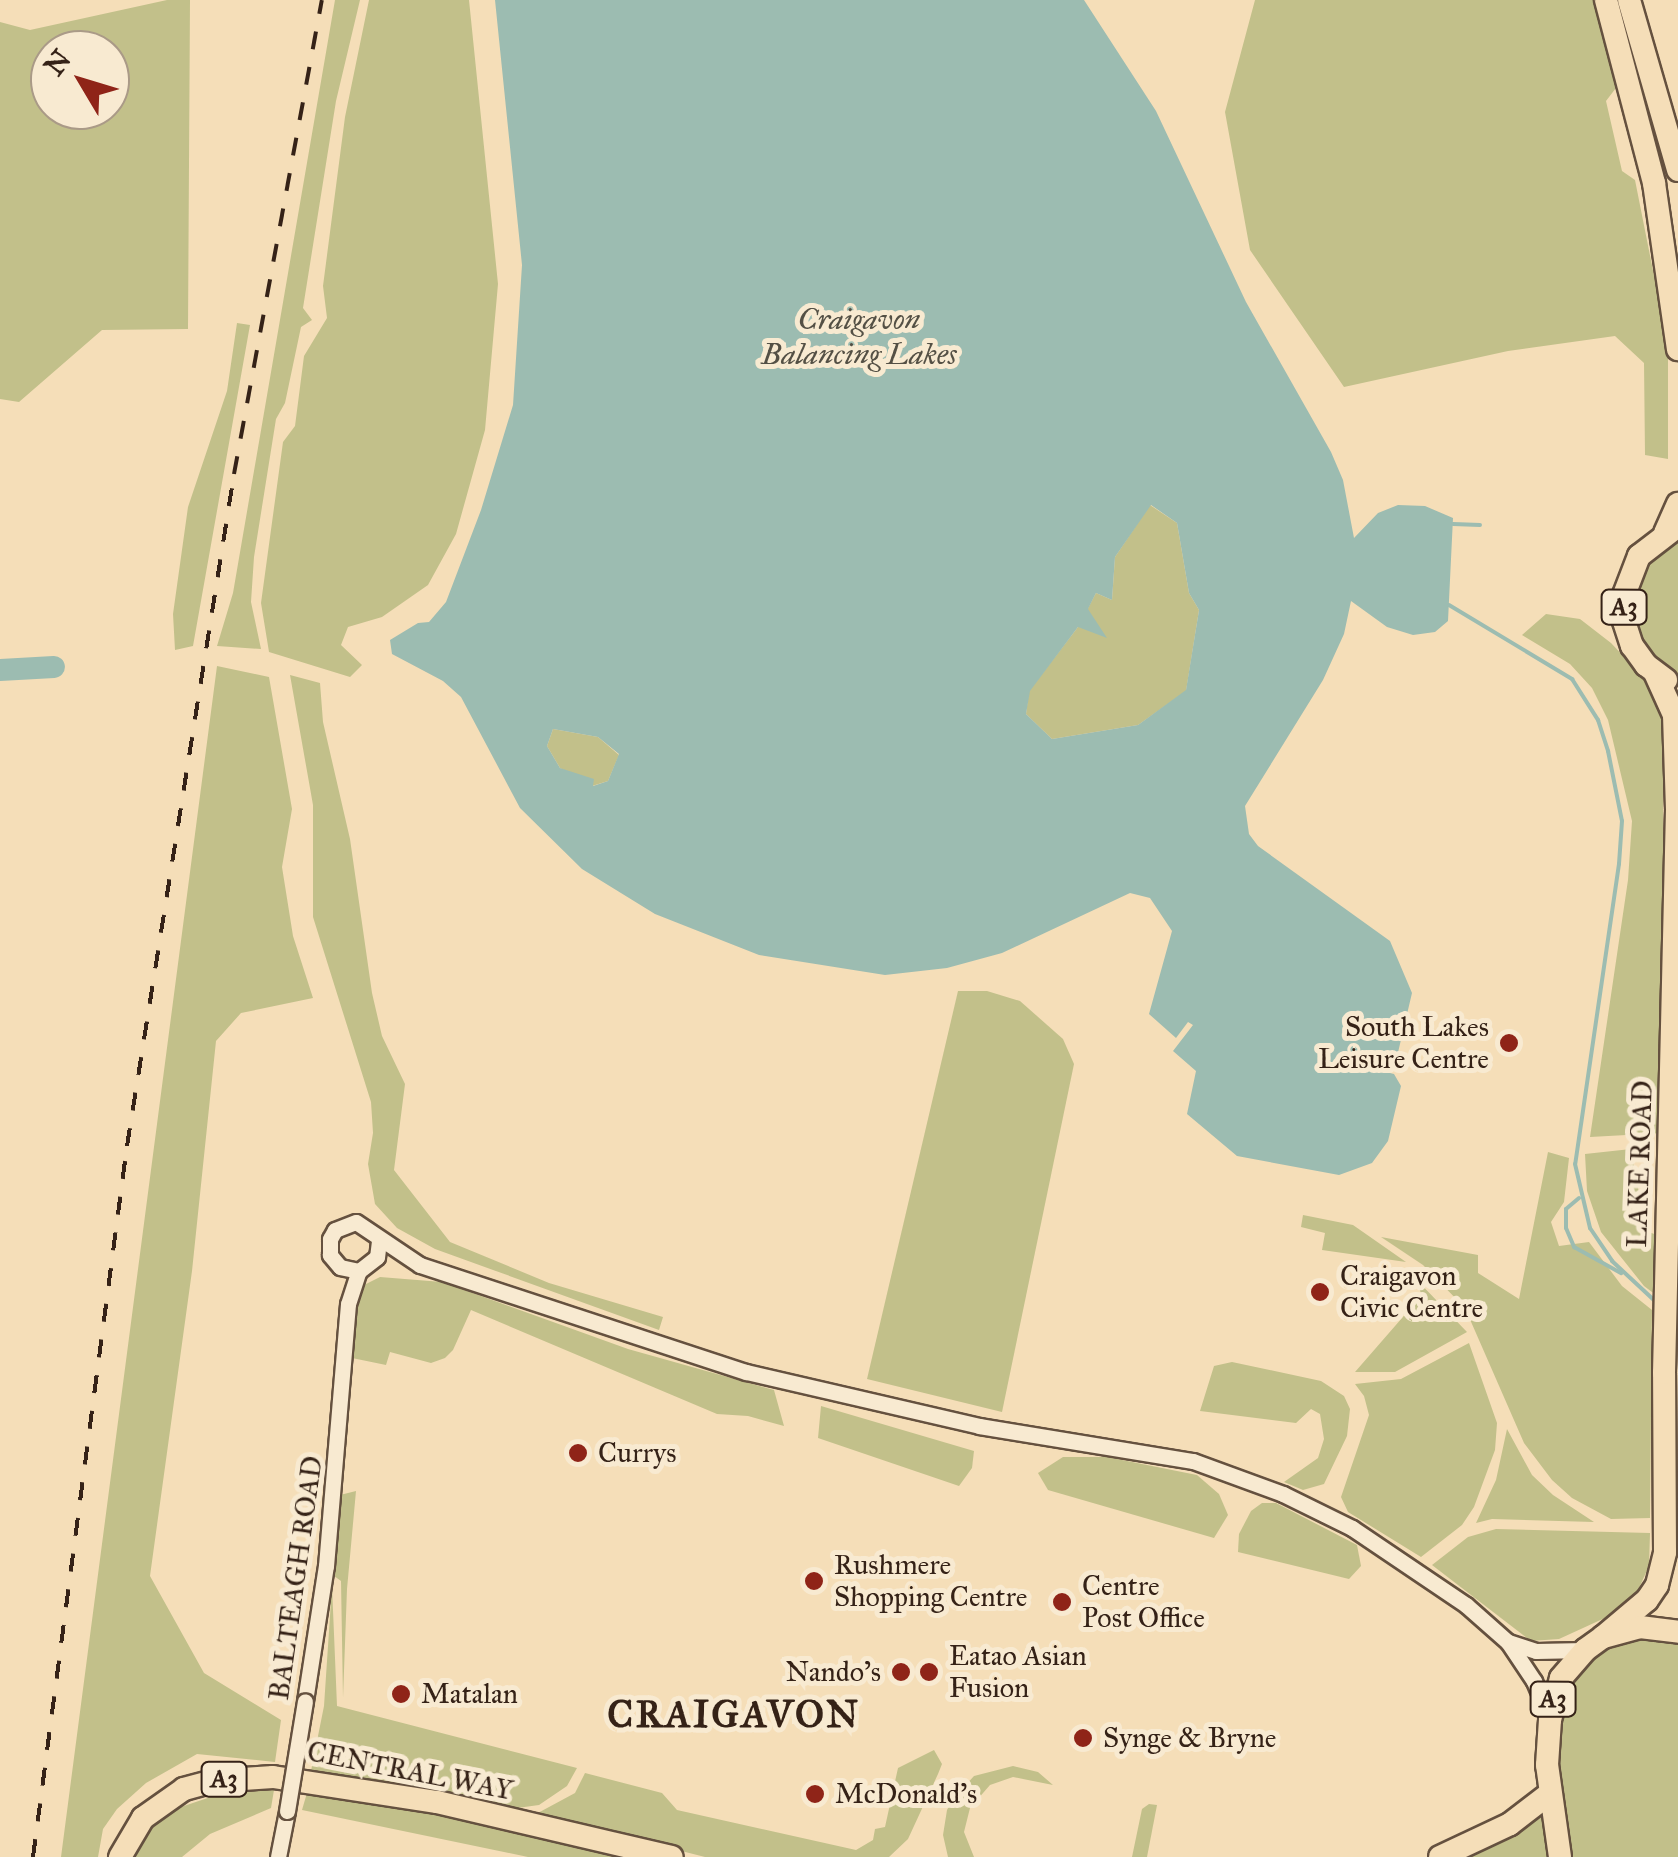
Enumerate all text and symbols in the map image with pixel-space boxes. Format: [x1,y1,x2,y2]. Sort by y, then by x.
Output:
north arrow [30,30,130,130]
text: N [36,42,79,83]
water label: Craigavon Balancing Lakes [761,301,957,372]
road number: A3 [1599,587,1649,627]
place label: South Lakes Leisure Centre [1318,1010,1489,1076]
marker: South Lakes Leisure Centre [1498,1032,1520,1054]
street label: LAKE ROAD [1620,1080,1660,1248]
place label: Craigavon Civic Centre [1340,1259,1483,1325]
marker: Craigavon Civic Centre [1309,1281,1331,1303]
place label: Currys [598,1436,676,1470]
marker: Currys [567,1442,589,1464]
street label: BALTEAGH ROAD [262,1454,330,1702]
place label: Rushmere Shopping Centre [834,1548,1027,1614]
place label: Centre Post Office [1082,1569,1205,1635]
marker: Rushmere Shopping Centre [803,1570,825,1592]
marker: Centre Post Office [1051,1591,1073,1613]
place label: Eatao Asian Fusion [949,1639,1087,1705]
place label: Nando's [786,1655,881,1689]
marker: Nando's [890,1661,912,1683]
marker: Eatao Asian Fusion [918,1661,940,1683]
place label: Matalan [421,1677,518,1711]
road number: A3 [1528,1679,1578,1719]
marker: Matalan [390,1683,412,1705]
district label: CRAIGAVON [607,1692,861,1738]
place label: Synge & Bryne [1103,1721,1277,1755]
marker: Synge & Bryne [1072,1727,1094,1749]
street label: CENTRAL WAY [304,1735,516,1807]
road number: A3 [199,1759,249,1799]
place label: McDonald's [835,1777,977,1811]
marker: McDonald's [804,1783,826,1805]

